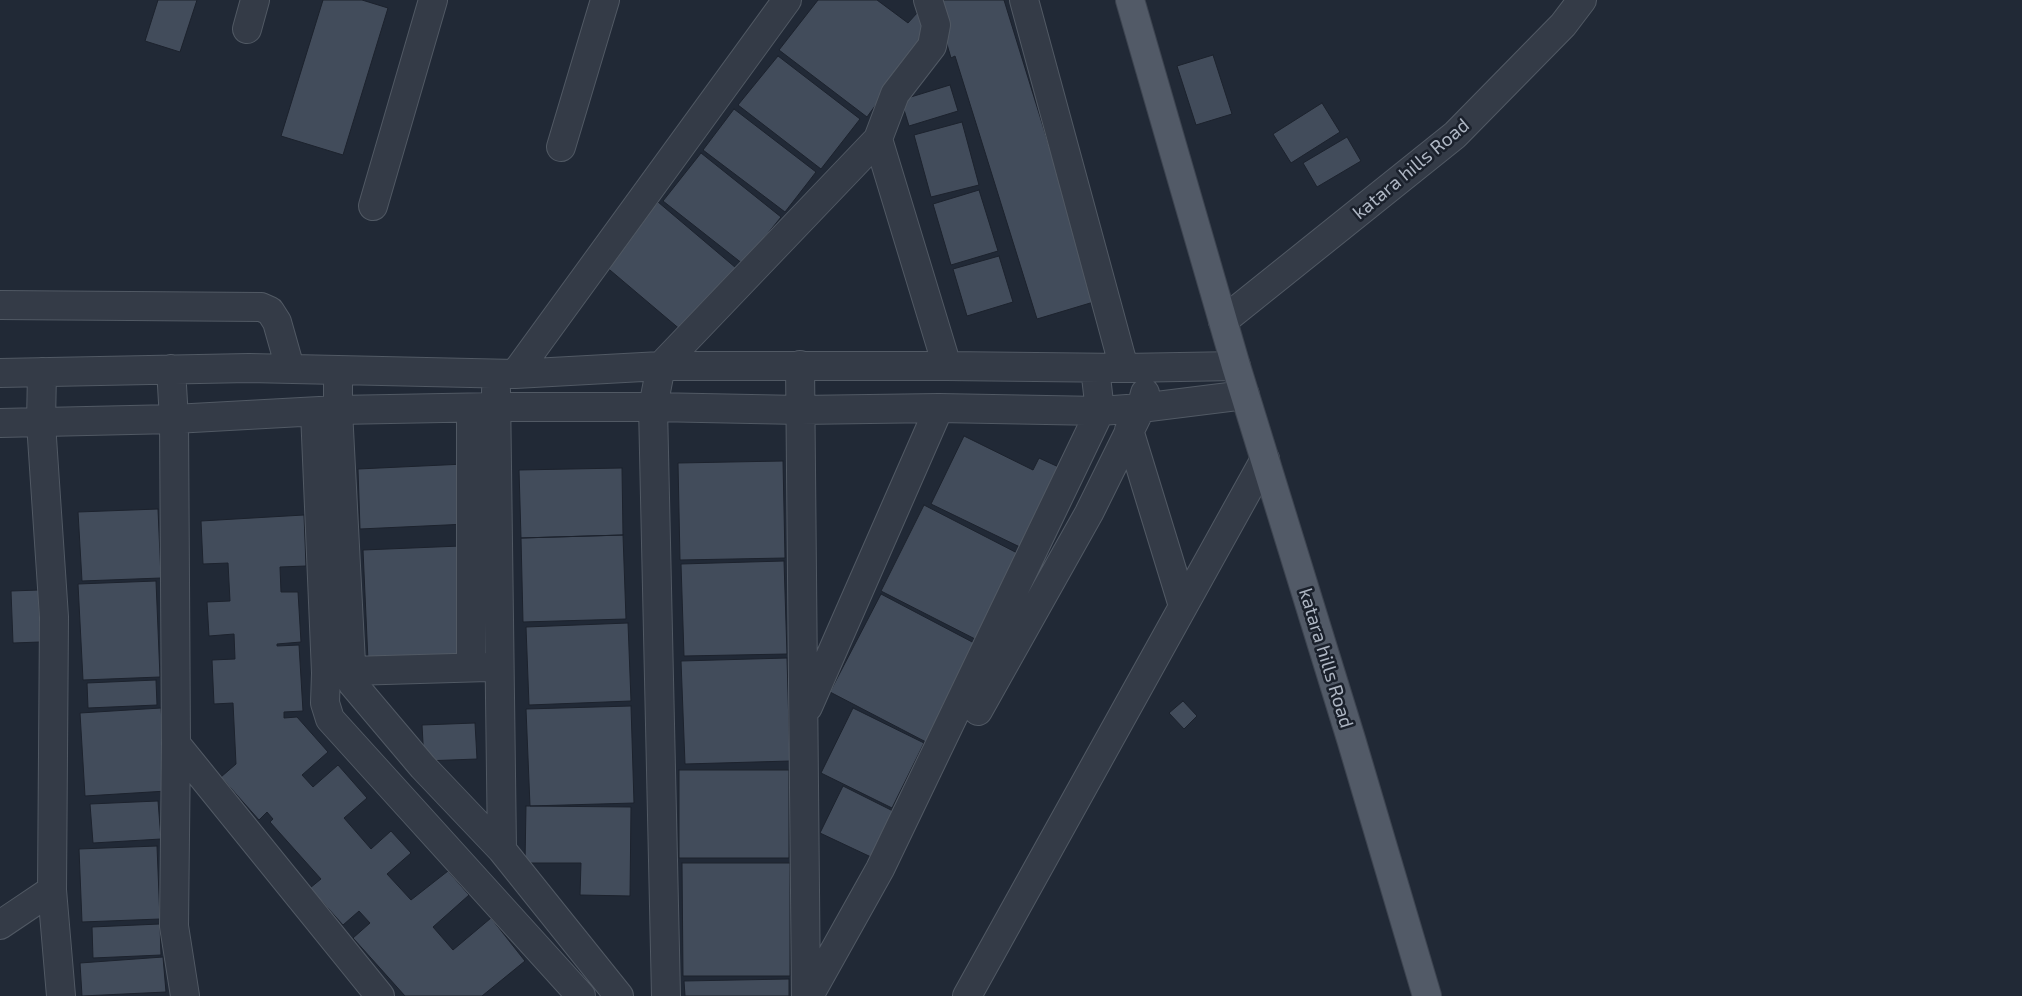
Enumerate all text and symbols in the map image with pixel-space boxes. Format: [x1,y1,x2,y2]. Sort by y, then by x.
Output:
street label: katara hills Road [1348,114,1474,224]
street label: katara hills Road [1294,585,1358,731]

